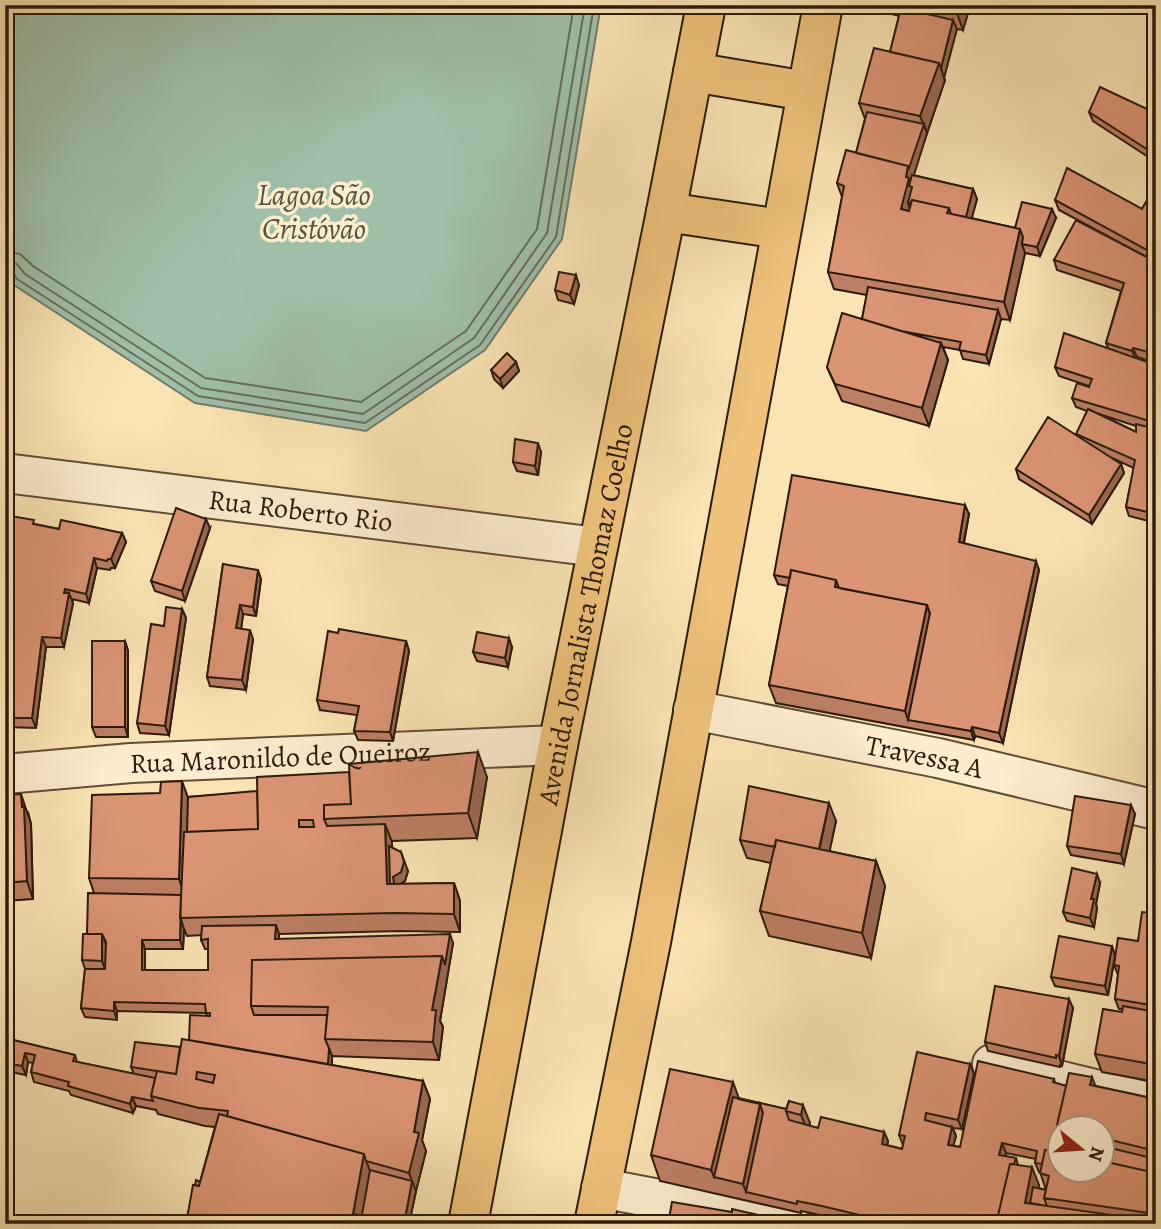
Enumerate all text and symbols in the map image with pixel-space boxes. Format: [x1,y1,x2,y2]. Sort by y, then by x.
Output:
water label: Lagoa São Cristóvão [257,175,371,249]
street label: Avenida Jornalista Thomaz Coelho [529,420,643,809]
street label: Rua Roberto Rio [206,481,395,541]
street label: Travessa A [862,726,988,788]
street label: Rua Maronildo de Queiroz [129,732,432,783]
north arrow [1046,1114,1116,1184]
text: N [1082,1143,1111,1165]

